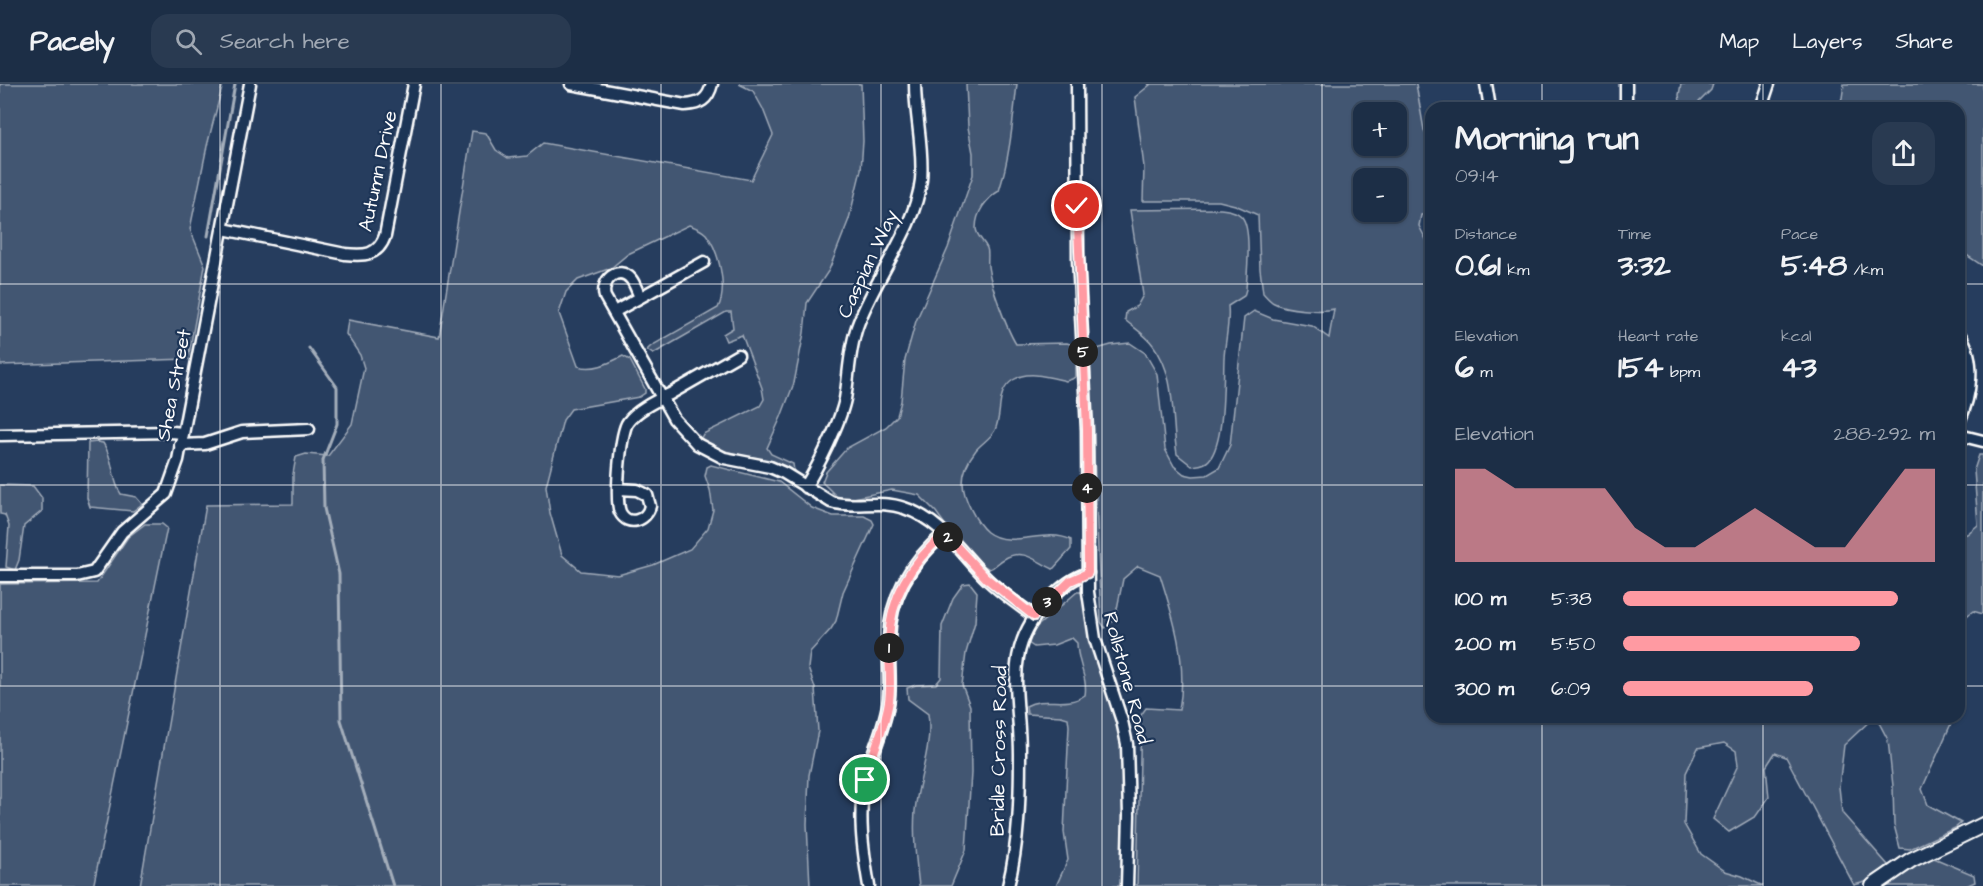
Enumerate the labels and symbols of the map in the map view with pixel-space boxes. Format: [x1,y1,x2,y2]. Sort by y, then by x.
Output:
street label: Autumn Drive [352,108,405,234]
pin [1051,180,1102,231]
street label: Caspian Way [831,205,906,323]
street label: Shea Street [149,327,199,443]
pin: 5 [1068,337,1098,367]
pin: 4 [1072,473,1102,503]
pin: 2 [933,522,963,552]
pin: 3 [1032,587,1062,617]
street label: Rollstone Road [1096,609,1158,747]
pin: 1 [874,633,904,663]
street label: Bridle Cross Road [984,665,1014,837]
pin [839,754,890,805]

